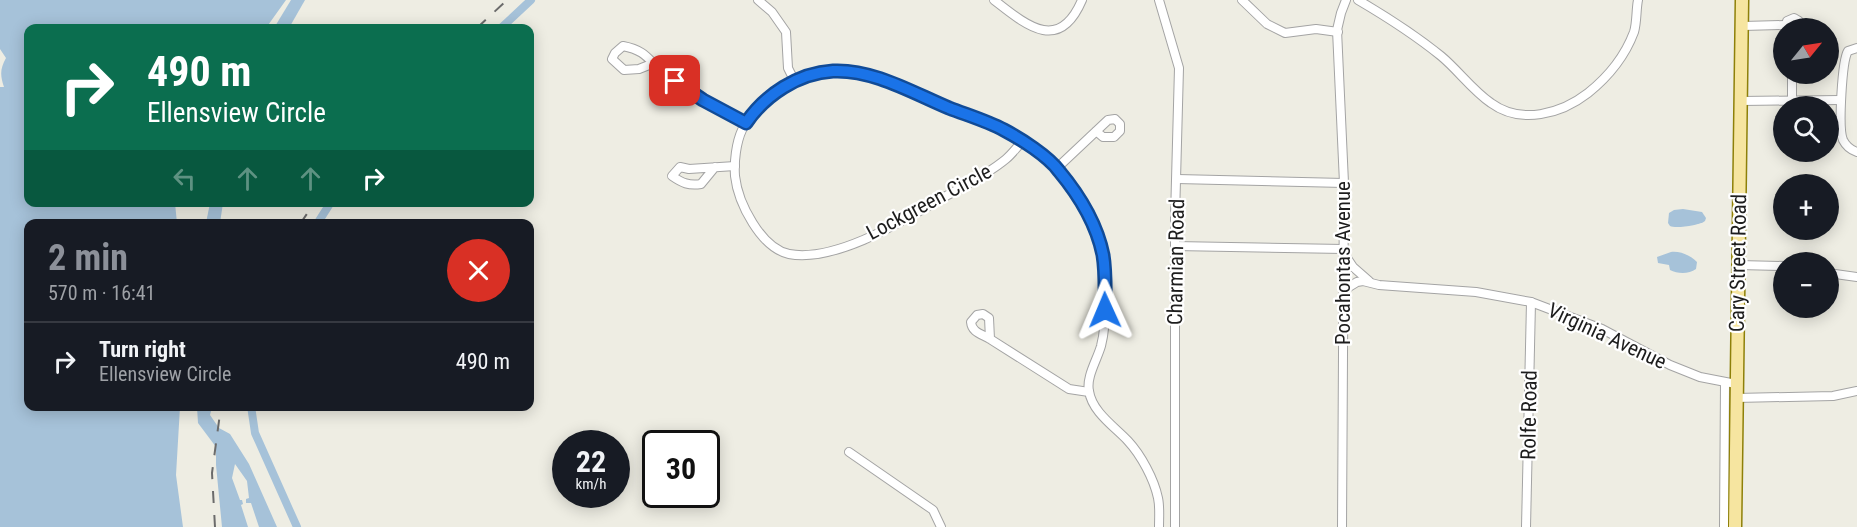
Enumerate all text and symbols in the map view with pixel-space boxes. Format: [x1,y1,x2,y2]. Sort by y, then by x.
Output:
north arrow [1773,18,1839,84]
map controls [1773,18,1839,318]
text: 490 m [147,47,252,96]
icon: right [48,48,126,126]
pin [649,55,700,106]
icon: arrive [658,64,691,97]
button: search [1773,96,1839,162]
text: Ellensview Circle [147,97,326,129]
street label: Lockgreen Circle [862,159,996,245]
icon: left [168,162,201,195]
icon: ahead [231,162,264,195]
icon: ahead [294,162,327,195]
icon: right [357,162,390,195]
button: + [1773,174,1839,240]
street label: Pocahontas Avenue [1331,181,1355,345]
street label: Cary Street Road [1725,194,1751,332]
street label: Charmian Road [1163,199,1189,325]
text: 2 min [48,237,128,279]
button: close [447,239,510,302]
button: − [1773,252,1839,318]
position arrow [1073,278,1137,342]
text: 570 m · 16:41 [48,281,155,305]
street label: Virginia Avenue [1544,298,1670,374]
text: Turn right [99,337,186,362]
icon: right [48,345,81,378]
text: 490 m [456,349,510,374]
text: Ellensview Circle [99,362,231,386]
street label: Rolfe Road [1516,370,1542,460]
speed limit sign: 30 [642,430,720,508]
text: 22 [576,444,606,479]
text: km/h [576,475,606,493]

